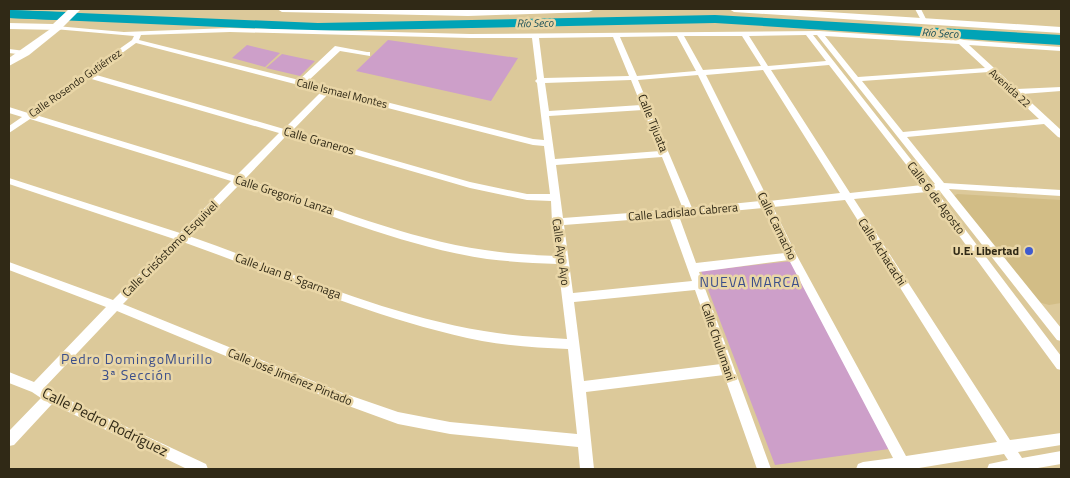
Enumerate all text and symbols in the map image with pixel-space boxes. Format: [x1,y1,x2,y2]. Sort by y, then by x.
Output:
water label: Río Seco [517,15,554,31]
water label: Río Seco [921,24,959,42]
street label: Calle Rosendo Gutiérrez [25,45,125,121]
street label: Avenida 22 [986,65,1034,111]
street label: Calle Ismael Montes [295,74,389,112]
street label: Calle Tijuata [633,91,674,155]
street label: Calle Graneros [282,121,357,160]
street label: Calle 6 de Agosto [903,157,970,238]
street label: Calle Gregorio Lanza [233,170,336,219]
street label: Calle Camacho [753,189,802,263]
street label: Calle Crisóstomo Esquivel [117,196,222,301]
street label: Calle Ladislao Cabrera [627,197,739,226]
street label: Calle Achacachi [853,214,911,289]
street label: Calle Ayo Ayo [547,217,576,287]
place label: U.E. Libertad [953,241,1019,260]
marker: U.E. Libertad [1023,245,1035,257]
street label: Calle Juan B. Sgarnaga [232,247,344,304]
district label: NUEVA MARCA [699,271,801,292]
street label: Calle Chulumani [696,301,741,383]
street label: Calle José Jiménez Pintado [225,343,355,410]
district label: Pedro DomingoMurillo 3ª Sección [61,348,213,385]
street label: Calle Pedro Rodríguez [38,381,172,462]

